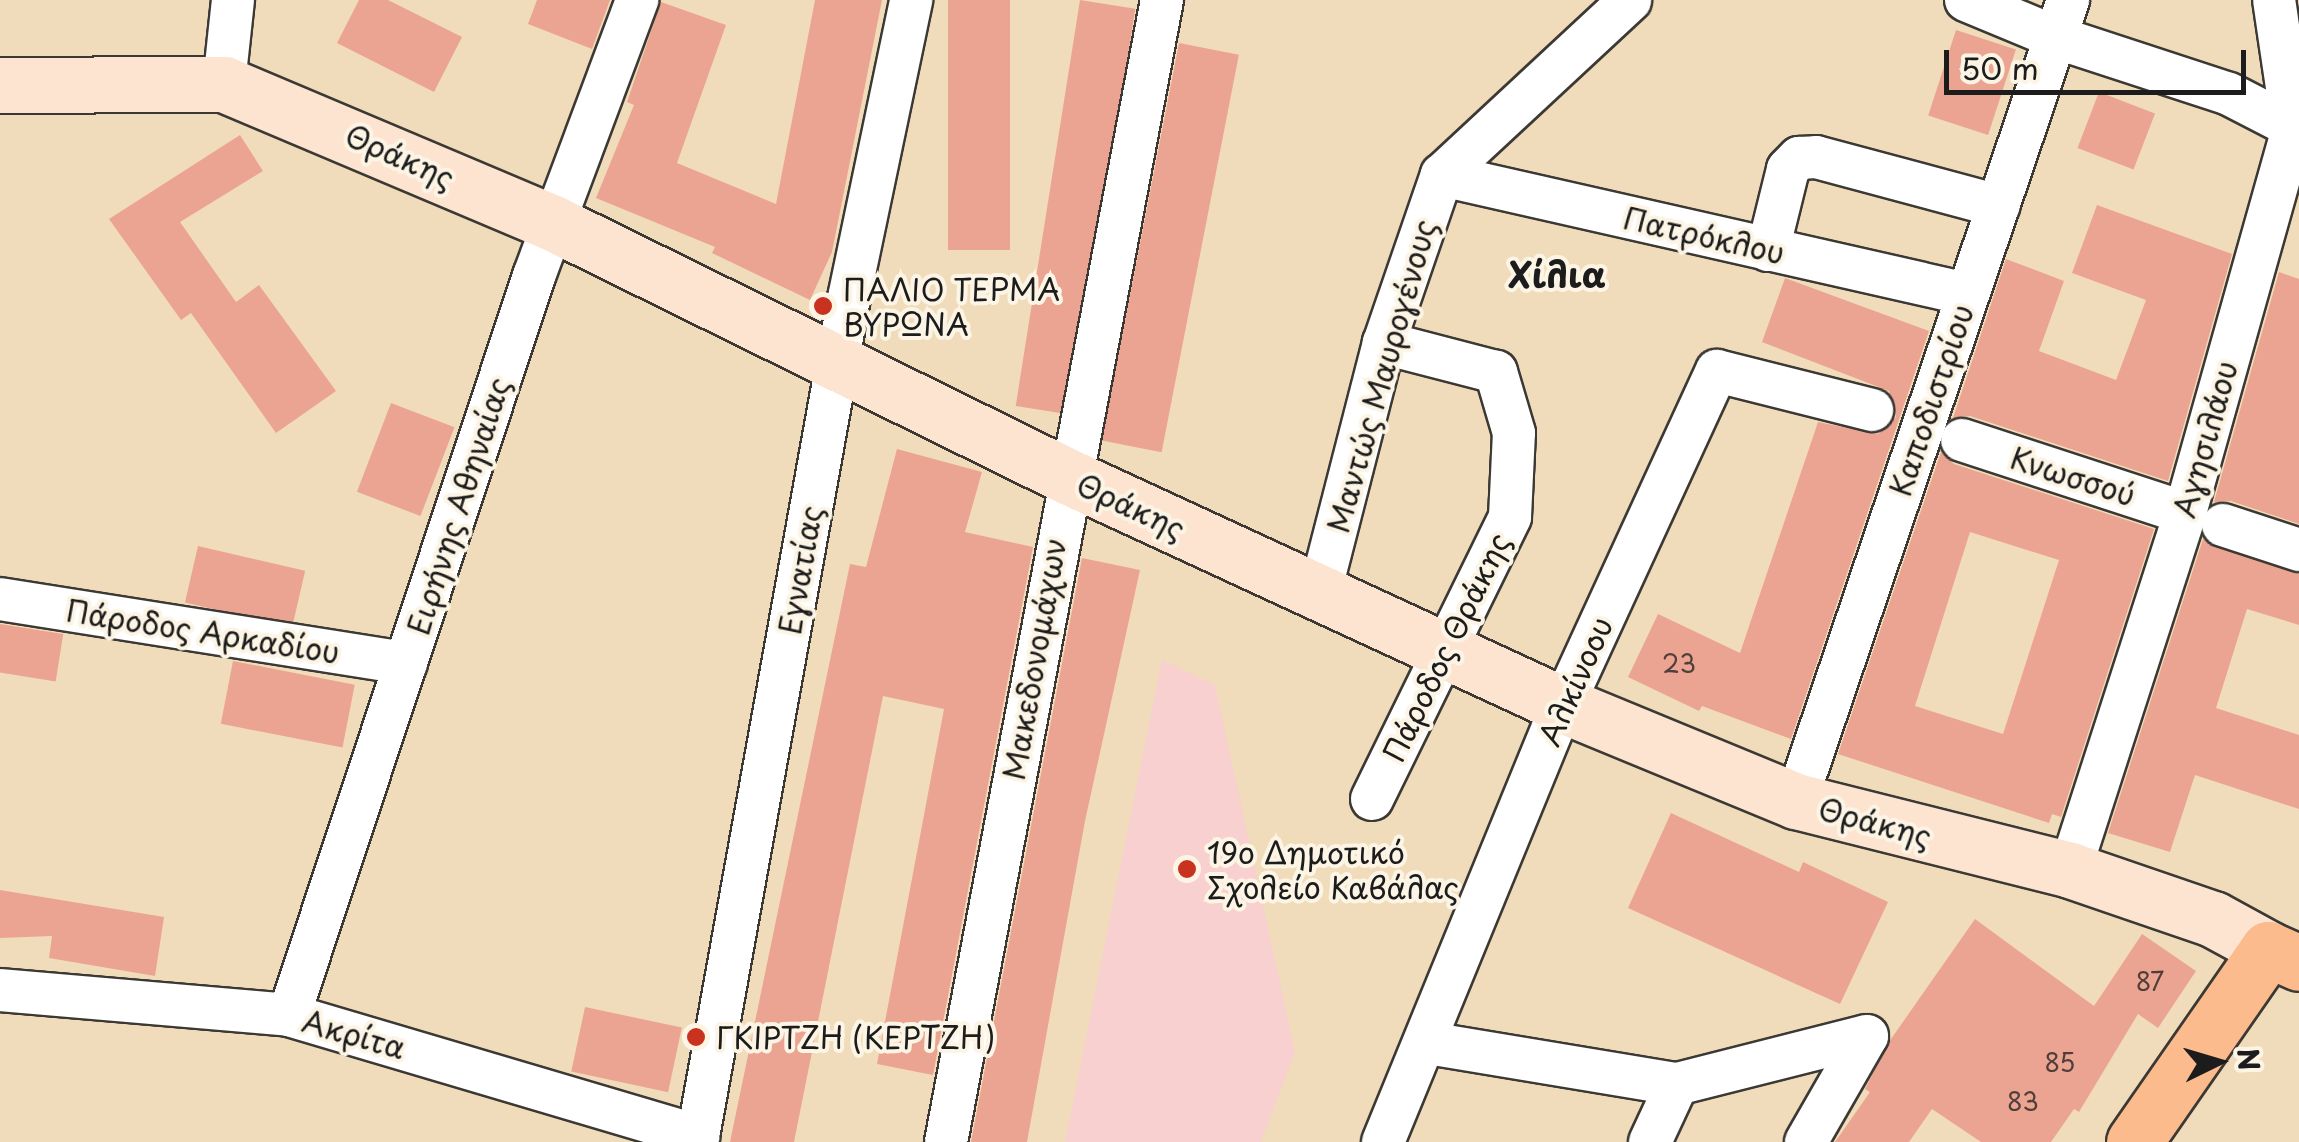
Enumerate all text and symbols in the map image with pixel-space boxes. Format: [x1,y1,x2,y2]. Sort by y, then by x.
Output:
scale bar [1949,30,2252,92]
text: 50 m [1961,45,2039,90]
street label: Θράκης [340,116,460,196]
street label: Πατρόκλου [1620,199,1788,271]
street label: Μαντώς Μαυρογένους [1319,215,1443,537]
district label: Χίλια [1508,253,1606,295]
place label: ΠΑΛΙΟ ΤΕΡΜΑ ΒΥΡΩΝΑ [843,271,1061,342]
marker: ΠΑΛΙΟ ΤΕΡΜΑ ΒΥΡΩΝΑ [812,295,834,317]
street label: Καποδιστρίου [1881,299,1981,501]
street label: Αγησιλάου [2165,357,2245,521]
street label: Ειρήνης Αθηναίας [399,372,517,640]
street label: Κνωσσού [2006,439,2140,513]
street label: Θράκης [1071,465,1191,547]
street label: Εγνατίας [771,503,829,637]
street label: Πάροδος Θράκης [1375,526,1517,768]
street label: Μακεδονομάχων [995,535,1073,783]
street label: Πάροδος Αρκαδίου [64,592,342,670]
street label: Αλκίνοου [1531,611,1619,751]
house number: 23 [1662,648,1696,678]
street label: Θράκης [1815,790,1935,854]
place label: 19ο Δημοτικό Σχολείο Καβάλας [1207,834,1459,904]
marker: 19ο Δημοτικό Σχολείο Καβάλας [1176,858,1198,880]
house number: 87 [2136,966,2164,996]
street label: Ακρίτα [298,1002,410,1066]
north arrow [2169,1012,2269,1112]
place label: ΓΚΙΡΤΖΗ (ΚΕΡΤΖΗ) [716,1019,997,1055]
marker: ΓΚΙΡΤΖΗ (ΚΕΡΤΖΗ) [685,1026,707,1048]
text: N [2227,1046,2272,1072]
house number: 85 [2045,1047,2075,1077]
house number: 83 [2007,1086,2039,1116]

